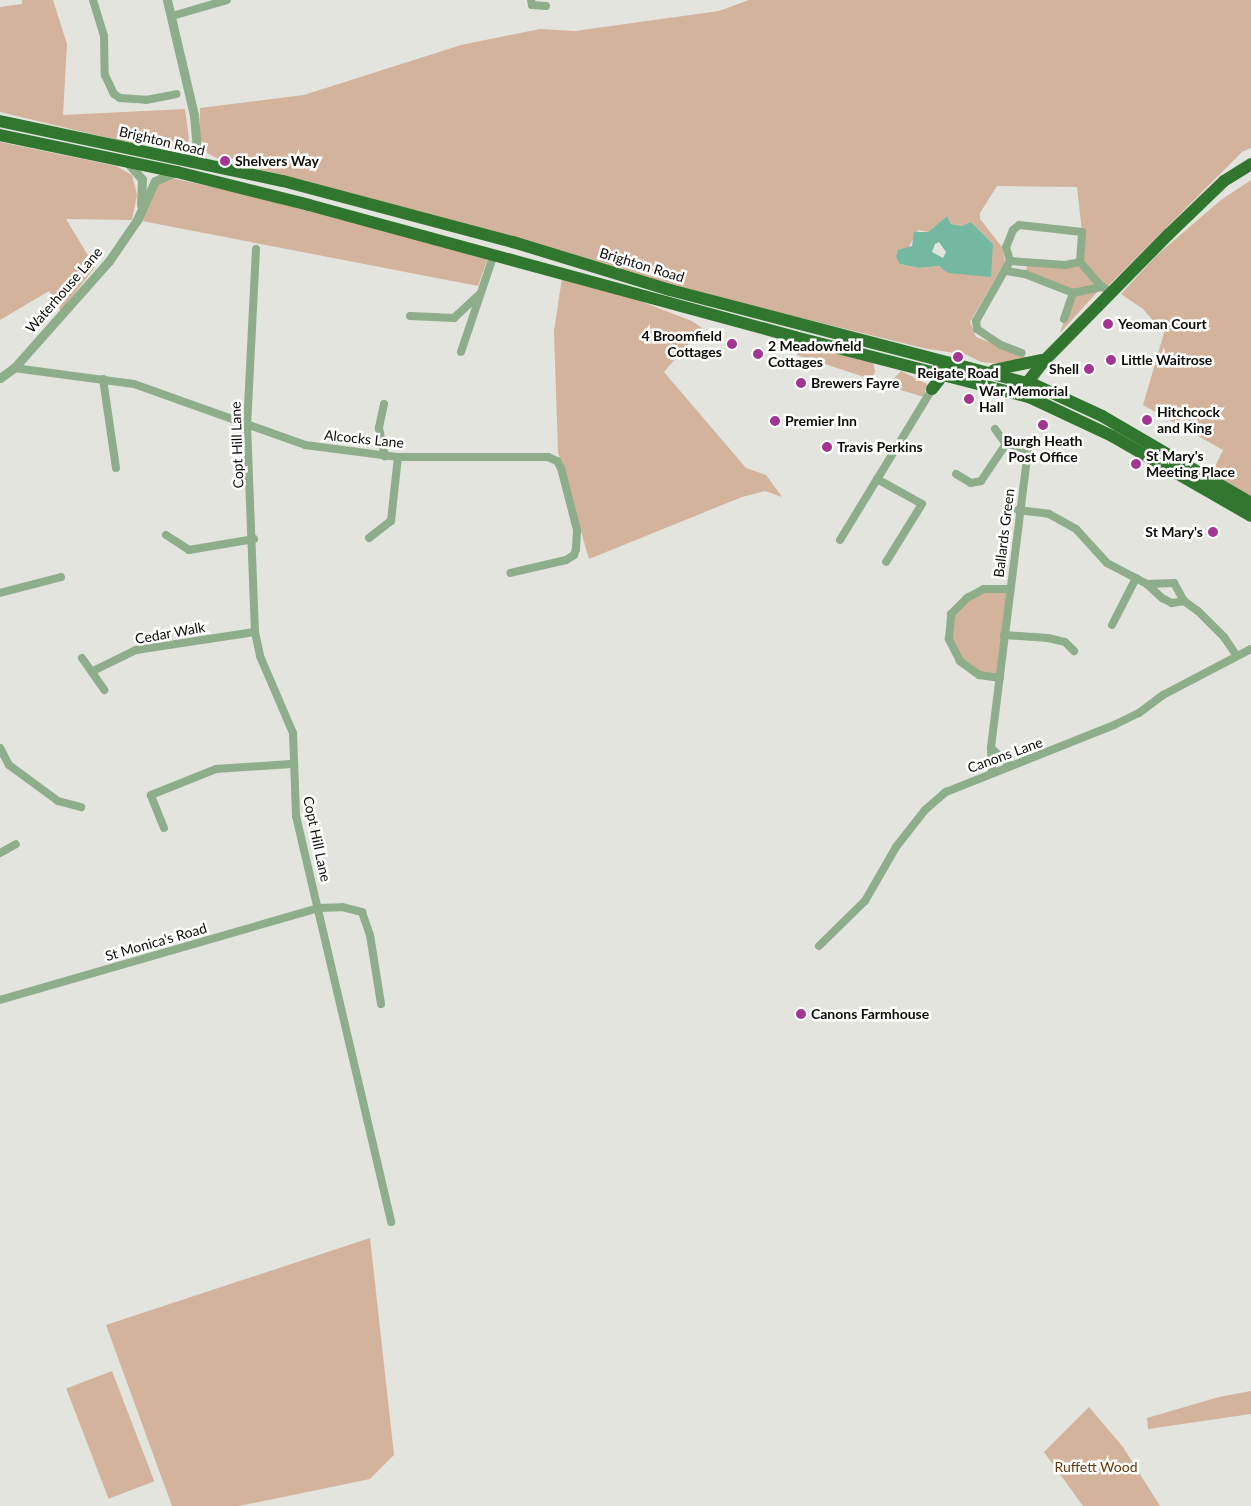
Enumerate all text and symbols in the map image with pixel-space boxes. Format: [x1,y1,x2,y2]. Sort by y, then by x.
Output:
street label: Brighton Road [117,123,207,159]
place label: Shelvers Way [235,153,319,169]
marker: Shelvers Way [219,155,231,167]
street label: Waterhouse Lane [22,244,106,336]
street label: Brighton Road [598,244,686,286]
place label: Yeoman Court [1118,316,1207,332]
marker: Yeoman Court [1102,318,1114,330]
place label: 4 Broomfield Cottages [641,328,722,361]
marker: 4 Broomfield Cottages [726,338,738,350]
place label: 2 Meadowfield Cottages [768,338,862,371]
marker: 2 Meadowfield Cottages [752,348,764,360]
marker: Reigate Road [952,351,964,363]
place label: Little Waitrose [1121,352,1212,368]
marker: Little Waitrose [1105,354,1117,366]
place label: Shell [1049,361,1079,377]
marker: Shell [1083,363,1095,375]
place label: Reigate Road [917,365,999,381]
place label: Brewers Fayre [811,375,900,391]
marker: Brewers Fayre [795,377,807,389]
place label: War Memorial Hall [979,383,1068,416]
marker: War Memorial Hall [963,393,975,405]
street label: Copt Hill Lane [227,401,247,489]
place label: Hitchcock and King [1157,404,1220,437]
place label: Premier Inn [785,413,857,429]
marker: Hitchcock and King [1141,414,1153,426]
marker: Premier Inn [769,415,781,427]
marker: Burgh Heath Post Office [1037,419,1049,431]
street label: Alcocks Lane [323,426,405,452]
place label: Burgh Heath Post Office [1004,433,1082,466]
place label: Travis Perkins [837,439,923,455]
marker: Travis Perkins [821,441,833,453]
place label: St Mary's Meeting Place [1146,448,1235,481]
marker: St Mary's Meeting Place [1130,458,1142,470]
street label: Ballards Green [990,488,1018,578]
place label: St Mary's [1145,524,1203,540]
marker: St Mary's [1207,526,1219,538]
street label: Cedar Walk [134,619,206,647]
street label: Canons Lane [965,734,1045,776]
street label: Copt Hill Lane [300,795,334,883]
street label: St Monica's Road [103,919,209,965]
place label: Canons Farmhouse [811,1006,929,1022]
marker: Canons Farmhouse [795,1008,807,1020]
park label: Ruffett Wood [1054,1459,1138,1475]

